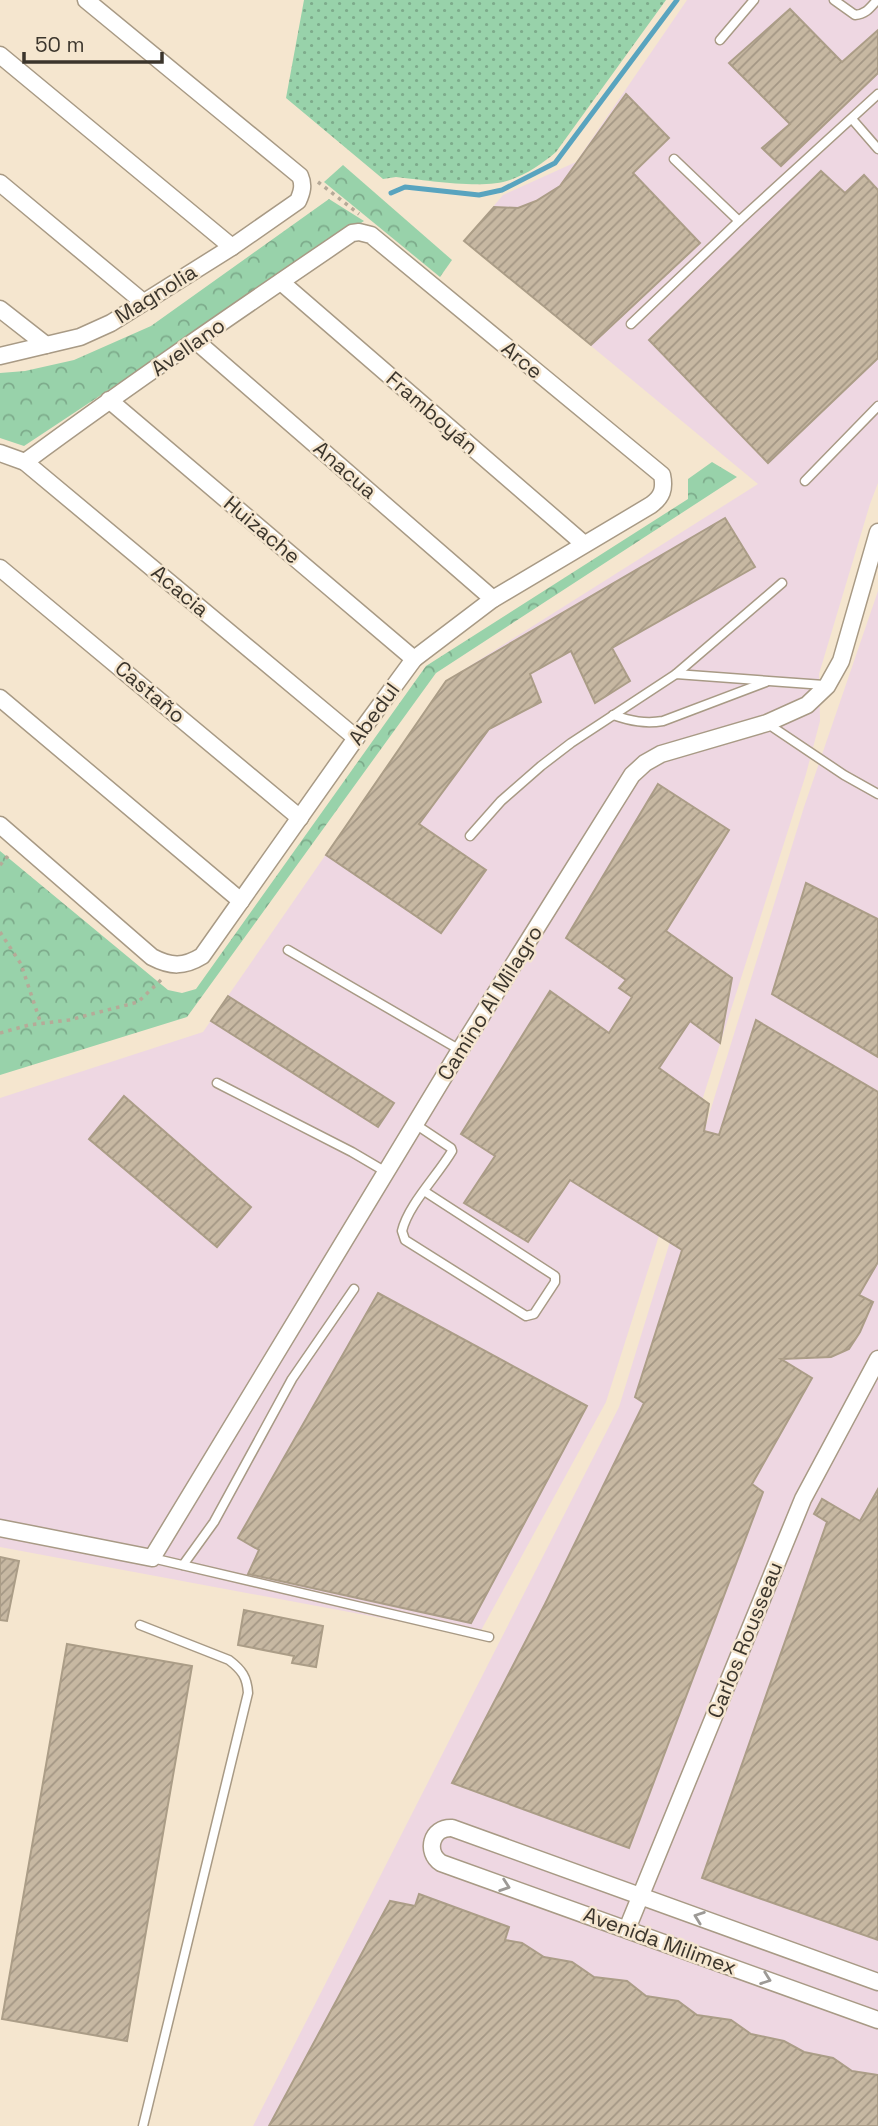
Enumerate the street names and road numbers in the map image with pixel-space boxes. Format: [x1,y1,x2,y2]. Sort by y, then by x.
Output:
street label: Magnolia [110,258,202,329]
street label: Avellano [145,311,230,382]
street label: Arce [496,335,549,385]
street label: Framboyán [381,365,484,460]
street label: Anacua [308,435,383,505]
street label: Huizache [218,490,306,570]
street label: Acacia [146,559,215,623]
street label: Castaño [110,654,191,729]
street label: Abedul [342,677,405,750]
street label: Camino Al Milagro [431,920,548,1085]
street label: Carlos Rousseau [701,1558,788,1722]
street label: Avenida Milimex [580,1900,740,1981]

